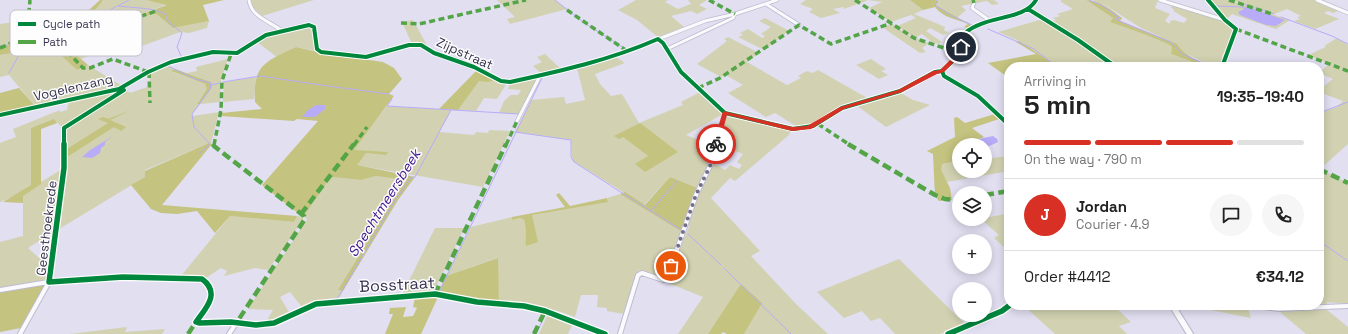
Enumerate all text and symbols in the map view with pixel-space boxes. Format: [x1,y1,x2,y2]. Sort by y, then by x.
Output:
legend [10,10,142,56]
text: Cycle path [43,17,100,31]
pin [944,30,978,64]
street label: Zijpstraat [434,33,496,73]
text: Path [43,35,67,49]
icon: home [950,36,972,58]
street label: Vogelenzang [32,70,115,105]
text: Arriving in [1024,73,1086,90]
text: 19:35–19:40 [1217,87,1304,106]
text: 5 min [1024,88,1091,122]
courier [696,124,736,164]
icon: bike [705,133,727,155]
map controls [952,138,992,322]
button: locate [952,138,992,178]
water label: Spechtmeersbeek [344,145,425,260]
text: On the way · 790 m [1024,151,1142,168]
street label: Geesthoekrede [32,179,61,277]
button: layers [952,186,992,226]
button: chat [1210,194,1252,236]
button: phone [1262,194,1304,236]
text: Jordan [1076,197,1127,216]
text: J [1040,205,1050,224]
text: Courier · 4.9 [1076,216,1150,233]
button: + [952,234,992,274]
pin [654,249,688,283]
icon: bag [660,255,682,277]
text: Order #4412 [1024,267,1111,286]
text: €34.12 [1256,267,1304,286]
street label: Bosstraat [359,272,435,297]
button: − [952,282,992,322]

